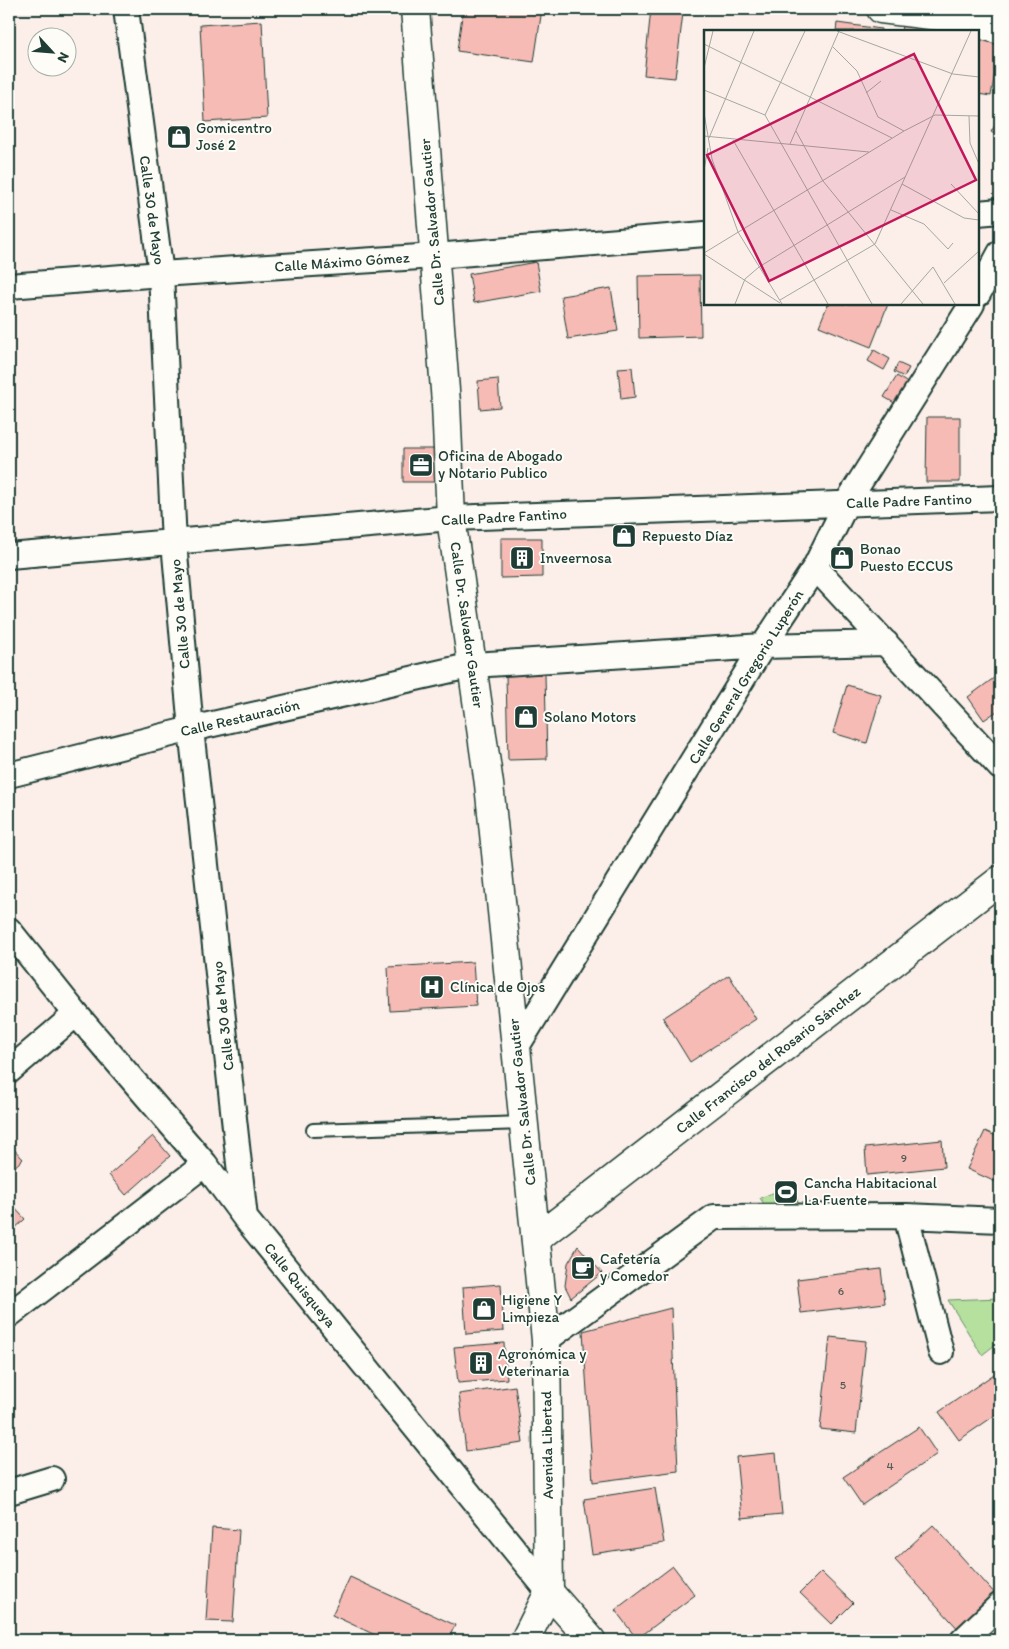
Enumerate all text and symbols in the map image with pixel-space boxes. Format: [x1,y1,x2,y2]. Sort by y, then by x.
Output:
north arrow [28,28,78,78]
inset map [704,30,979,305]
text: N [54,50,73,65]
place label: Gomicentro José 2 [196,119,272,154]
shop icon: Gomicentro José 2 [166,124,192,150]
street label: Calle Dr. Salvador Gautier [416,138,448,306]
street label: Calle 30 de Mayo [135,154,169,266]
street label: Calle Máximo Gómez [274,248,410,276]
place label: Oficina de Abogado y Notario Publico [438,447,563,482]
office icon: Oficina de Abogado y Notario Publico [408,452,434,478]
street label: Calle Padre Fantino [846,490,972,512]
street label: Calle Padre Fantino [441,505,567,529]
shop icon: Repuesto Díaz [611,523,637,549]
place label: Repuesto Díaz [642,527,733,545]
place label: Bonao Puesto ECCUS [860,540,953,575]
street label: Calle Dr. Salvador Gautier [446,541,488,709]
building icon: Inveernosa [509,545,535,571]
shop icon: Bonao Puesto ECCUS [829,545,855,571]
place label: Inveernosa [540,549,612,567]
street label: Calle 30 de Mayo [166,558,194,670]
street label: Calle General Gregorio Luperón [685,586,807,768]
street label: Calle Restauración [179,695,302,740]
shop icon: Solano Motors [513,704,539,730]
place label: Solano Motors [544,708,636,726]
street label: Calle 30 de Mayo [208,960,238,1072]
hospital icon: Clínica de Ojos [419,974,445,1000]
place label: Clínica de Ojos [450,978,546,996]
street label: Calle Francisco del Rosario Sánchez [672,982,864,1138]
street label: Calle Dr. Salvador Gautier [504,1018,540,1186]
house number: 9 [901,1151,907,1165]
place label: Cancha Habitacional La Fuente [804,1174,938,1209]
sports icon: Cancha Habitacional La Fuente [773,1179,799,1205]
street label: Calle Quisqueya [260,1239,340,1331]
place label: Cafetería y Comedor [600,1250,669,1285]
cafe icon: Cafetería y Comedor [570,1255,596,1281]
house number: 6 [838,1284,844,1298]
place label: Higiene Y Limpieza [502,1291,563,1326]
shop icon: Higiene Y Limpieza [471,1296,497,1322]
place label: Agronómica y Veterinaria [498,1345,586,1380]
building icon: Agronómica y Veterinaria [468,1350,494,1376]
house number: 5 [840,1378,846,1392]
street label: Avenida Libertad [537,1390,557,1499]
house number: 4 [886,1459,894,1473]

